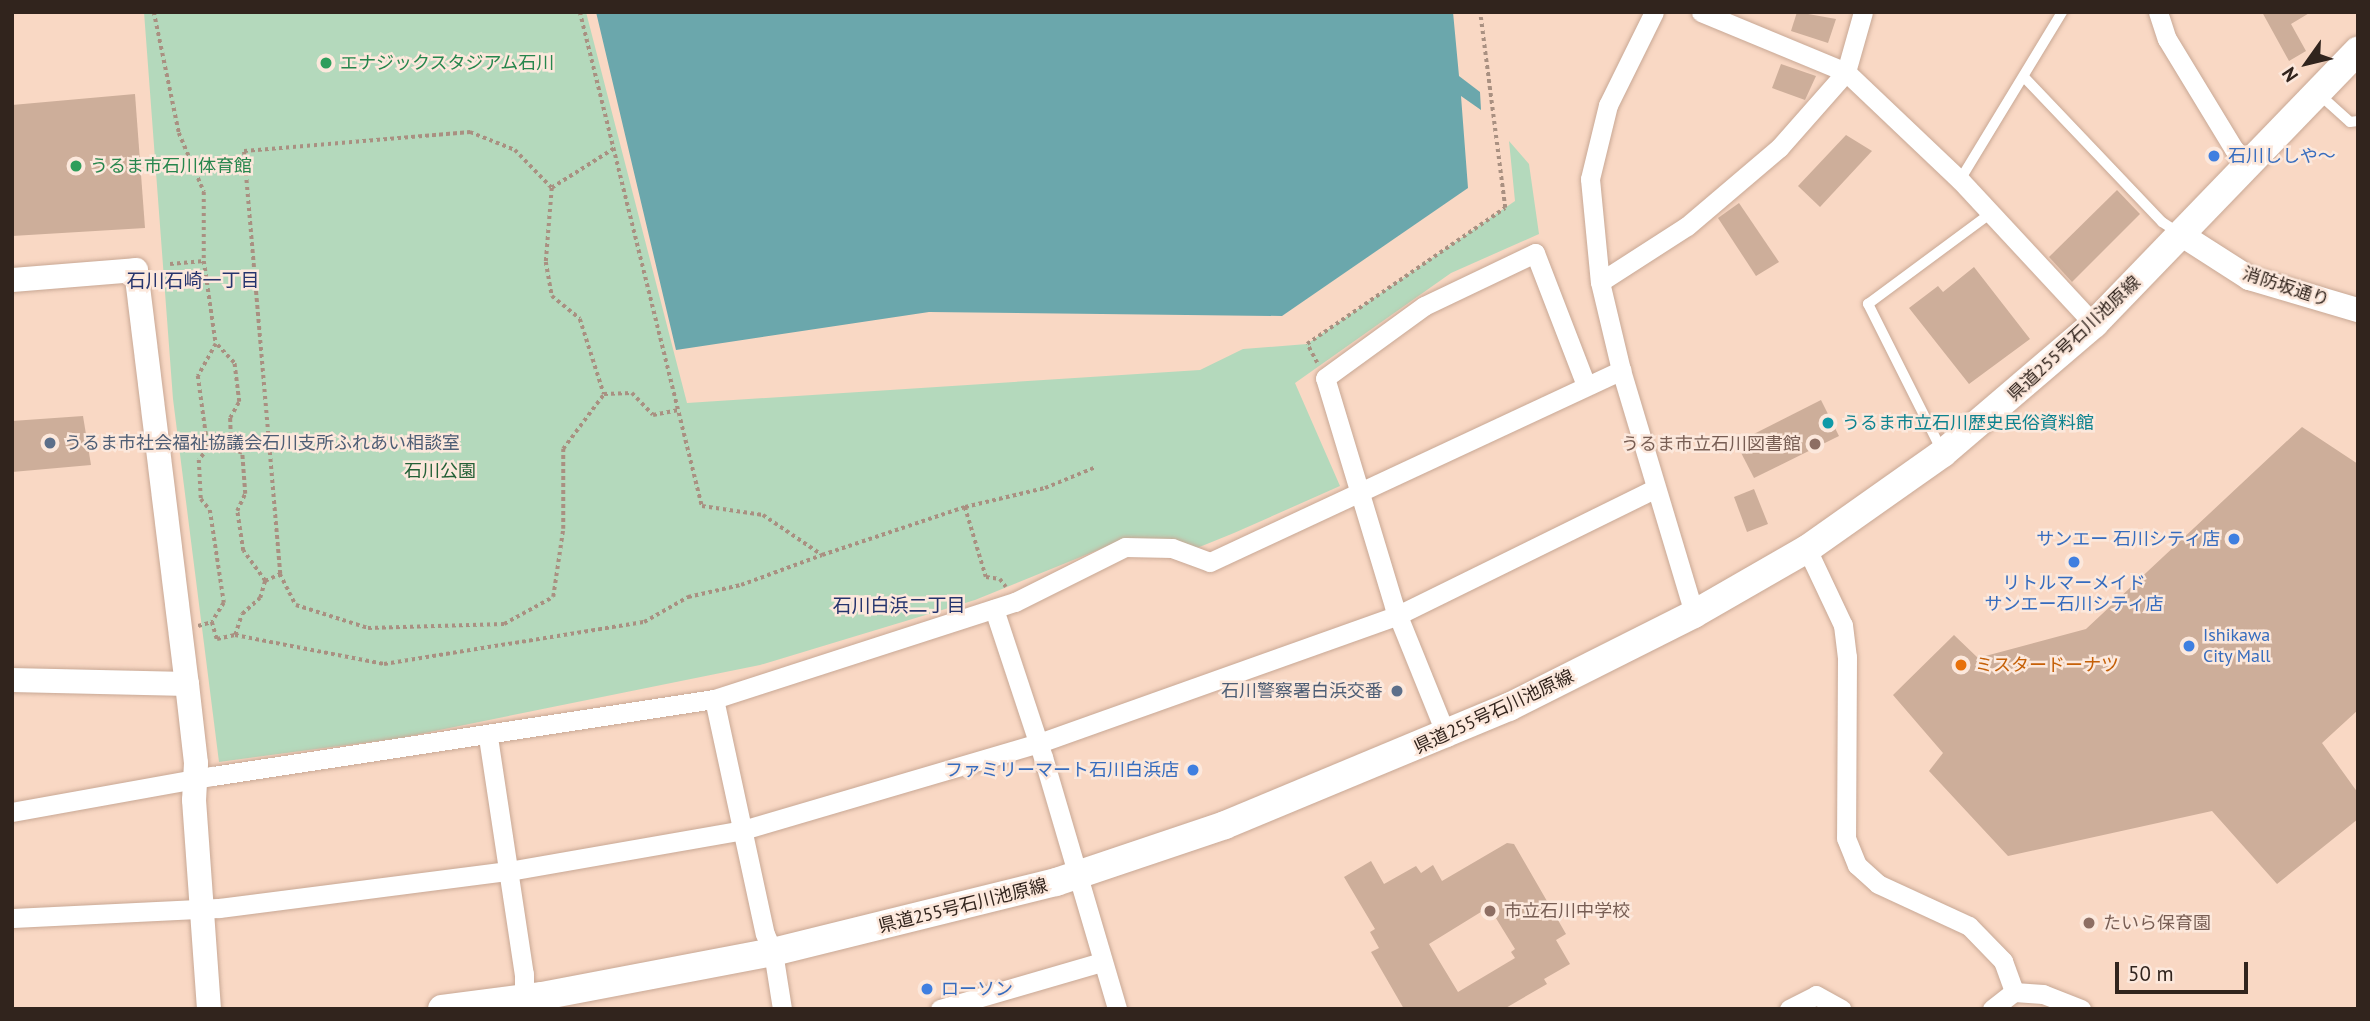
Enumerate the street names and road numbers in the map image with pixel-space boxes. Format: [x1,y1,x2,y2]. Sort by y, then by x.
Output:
street label: 消防坂通り [2240,263,2332,311]
street label: 県道255号石川池原線 [2003,272,2145,406]
street label: 県道255号石川池原線 [1411,666,1577,758]
street label: 県道255号石川池原線 [876,875,1050,937]

